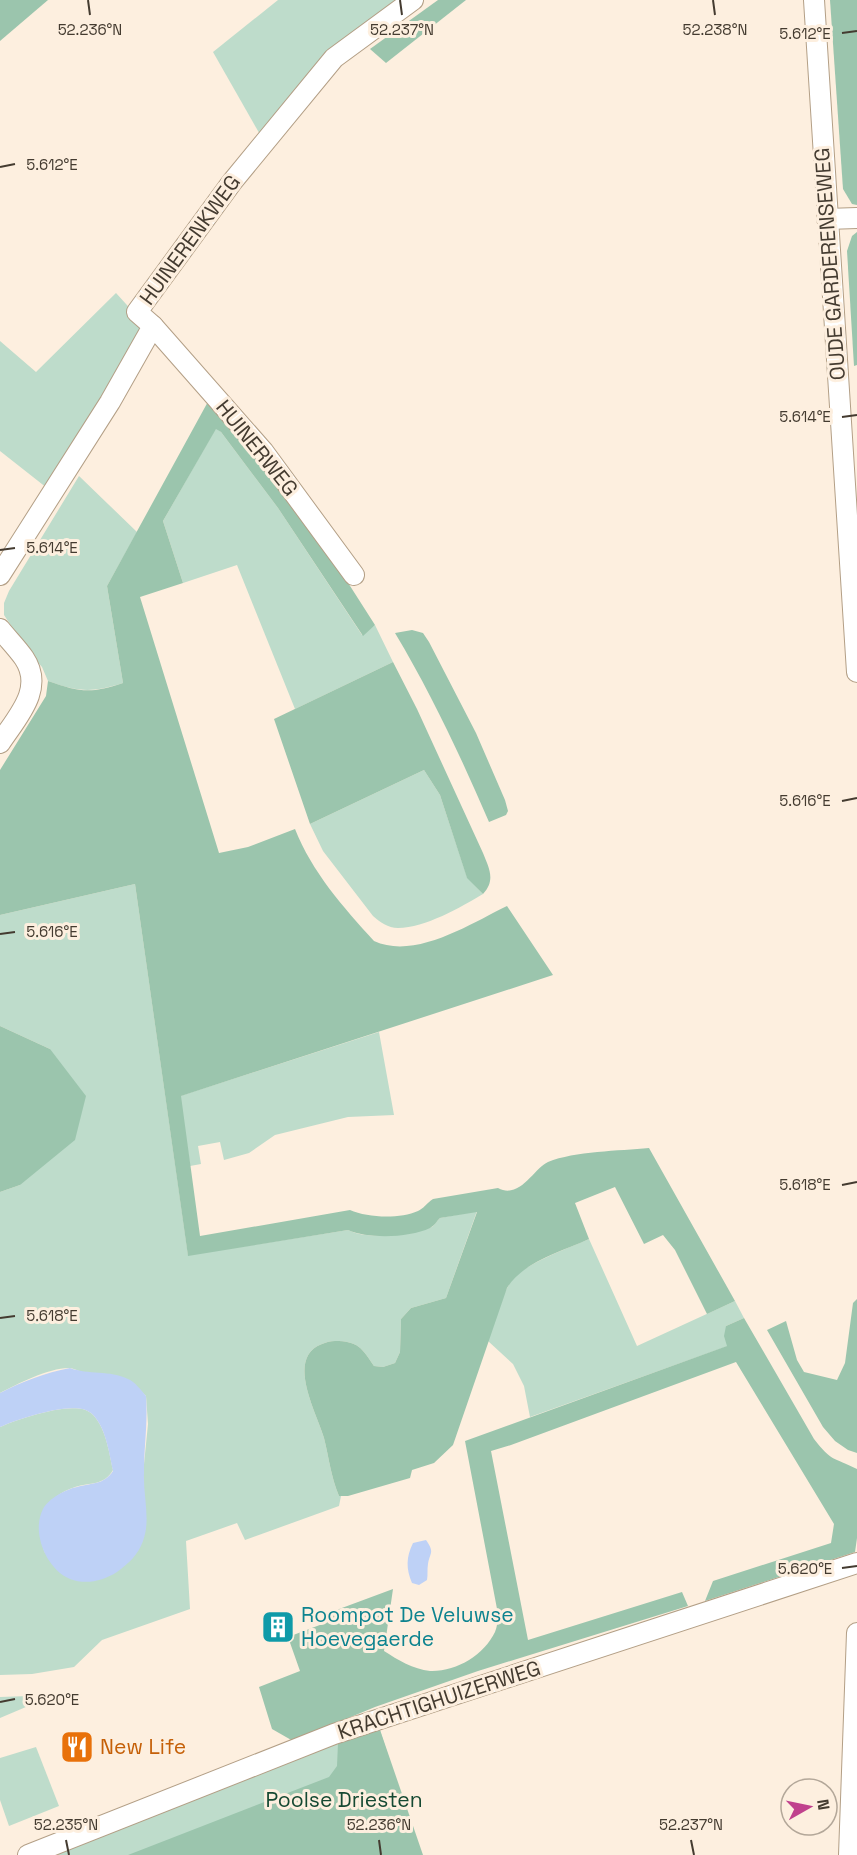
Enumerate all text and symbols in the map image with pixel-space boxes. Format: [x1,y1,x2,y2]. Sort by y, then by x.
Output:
text: 52.236°N [58,20,122,39]
text: 52.237°N [370,20,434,39]
text: 52.238°N [683,20,747,39]
text: 5.612°E [779,24,831,43]
street label: OUDE GARDERENSEWEG [808,147,851,381]
text: 5.612°E [26,155,78,174]
street label: HUINERENKWEG [133,169,246,310]
street label: HUINERWEG [210,394,304,501]
text: 5.614°E [779,407,831,426]
text: 5.614°E [26,538,78,557]
text: 5.616°E [779,791,831,810]
text: 5.616°E [26,922,78,941]
text: 5.618°E [779,1175,831,1194]
text: 5.618°E [26,1306,78,1325]
text: 5.620°E [778,1559,832,1578]
place label: Roompot De Veluwse Hoevegaerde [301,1601,514,1652]
building icon: Roompot De Veluwse Hoevegaerde [260,1609,296,1645]
street label: KRACHTIGHUIZERWEG [334,1654,544,1745]
text: 5.620°E [25,1690,79,1709]
restaurant icon: New Life [59,1729,95,1765]
place label: New Life [100,1733,186,1760]
north arrow [779,1777,839,1837]
park label: Poolse Driesten [265,1786,423,1813]
text: N [812,1798,835,1812]
text: 52.235°N [34,1815,98,1834]
text: 52.236°N [347,1815,411,1834]
text: 52.237°N [659,1815,723,1834]

